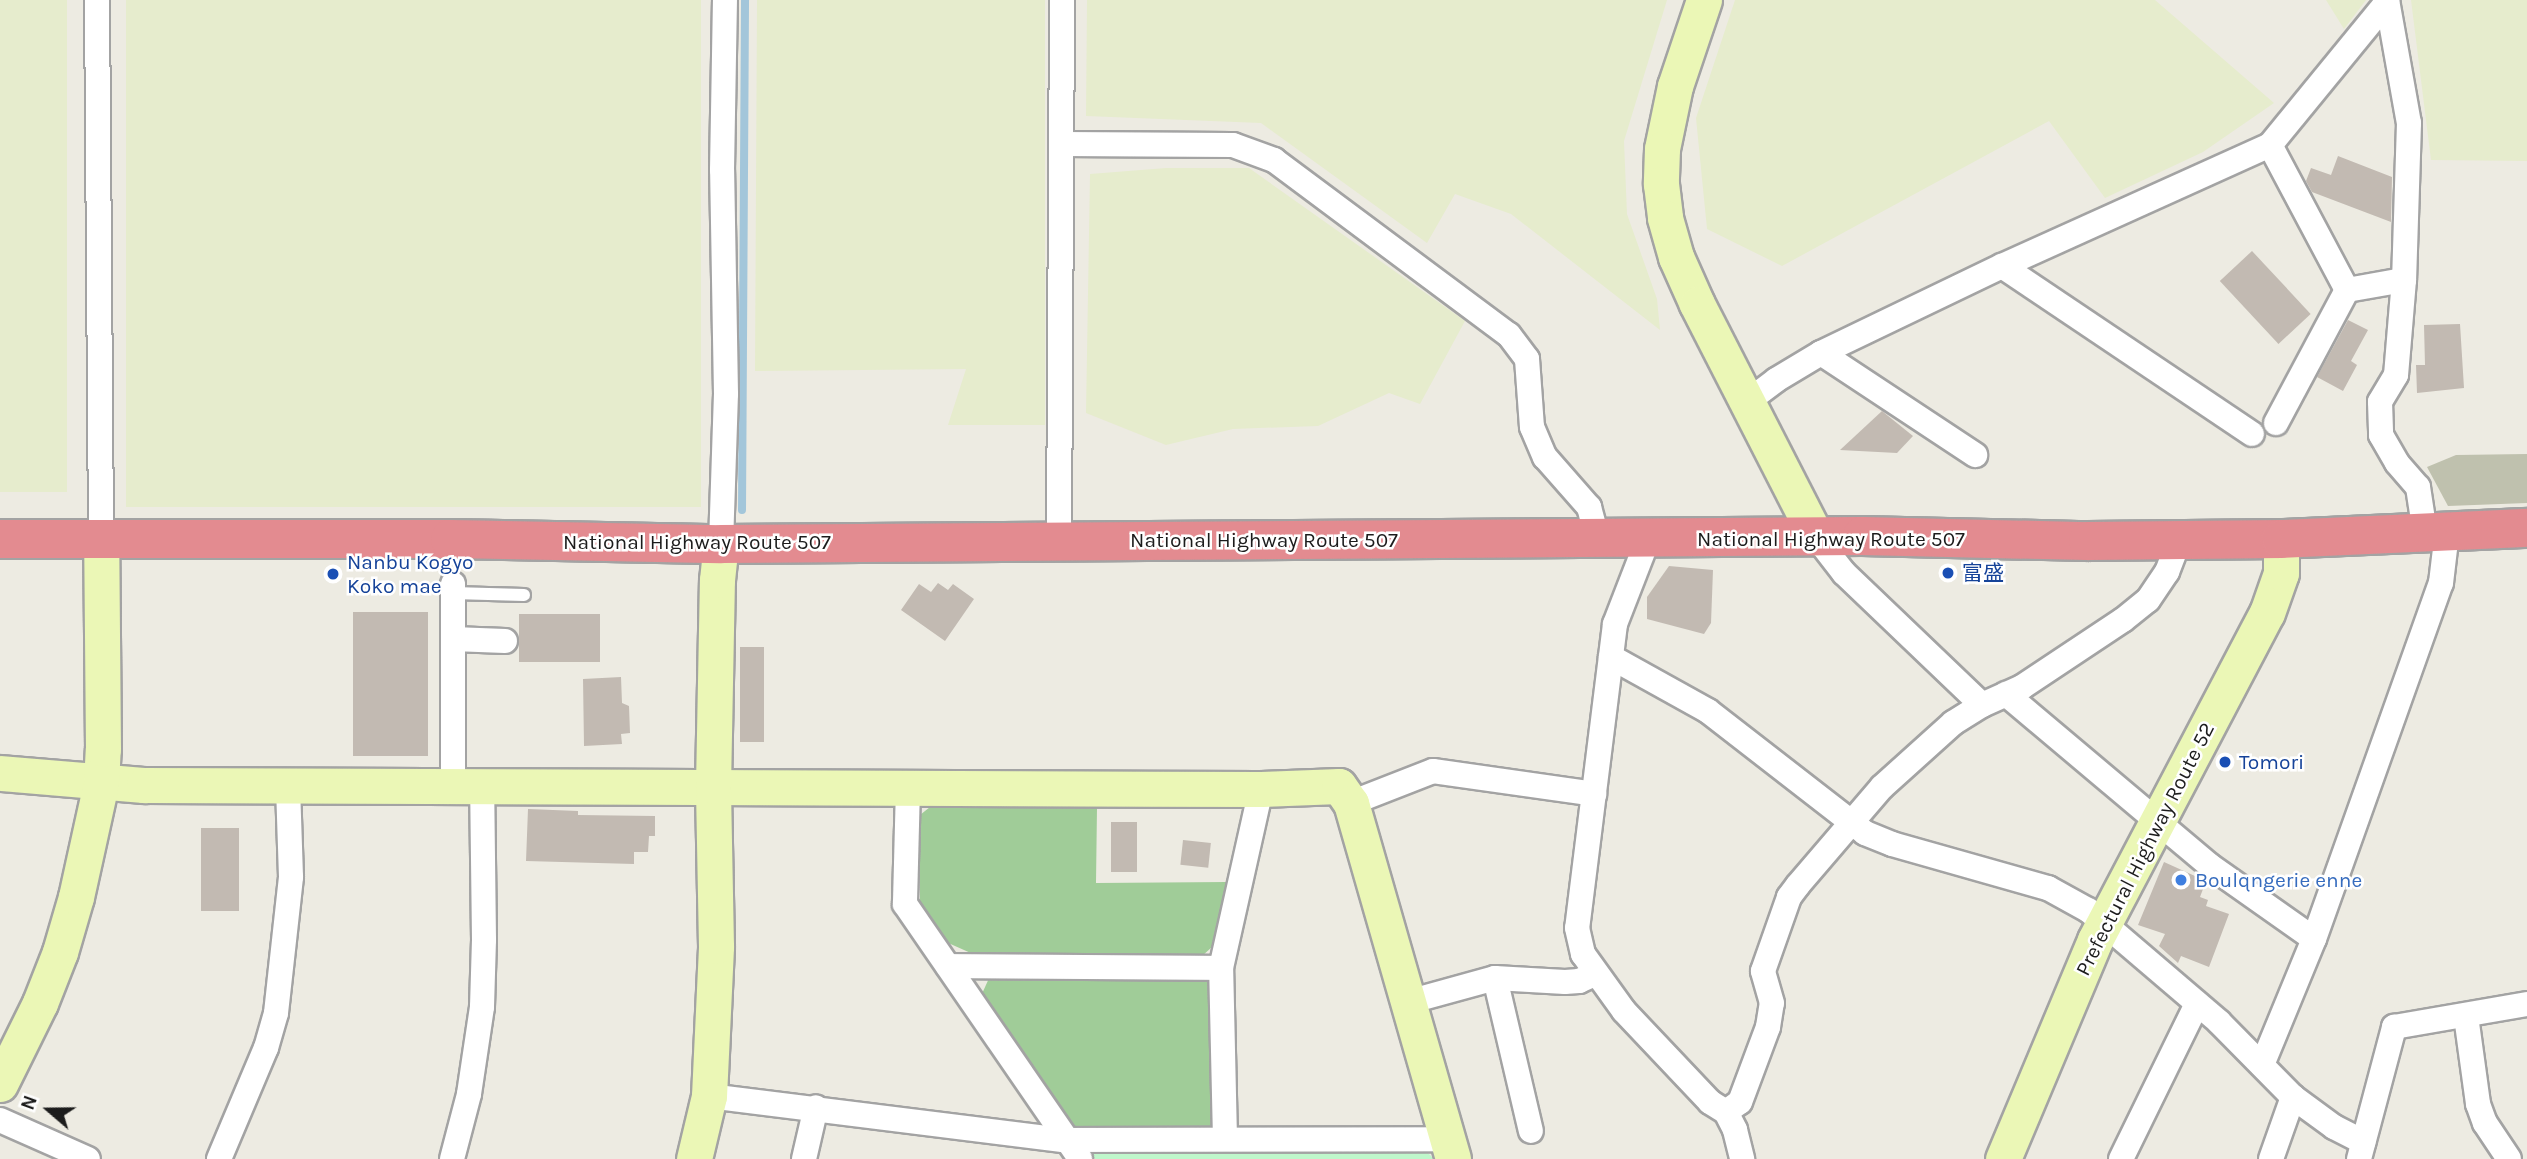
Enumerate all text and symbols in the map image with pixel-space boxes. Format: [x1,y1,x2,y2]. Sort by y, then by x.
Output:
street label: National Highway Route 507 [1697,526,1965,552]
street label: National Highway Route 507 [1130,527,1398,553]
street label: National Highway Route 507 [563,529,831,555]
place label: Nanbu Kogyo Koko mae [347,549,473,599]
place label: 富盛 [1962,560,2004,586]
marker: 富盛 [1940,565,1956,581]
marker: Nanbu Kogyo Koko mae [325,566,341,582]
street label: Prefectural Highway Route 52 [2070,718,2220,980]
place label: Tomori [2239,749,2304,775]
marker: Tomori [2217,754,2233,770]
place label: Boulqngerie enne [2195,867,2362,893]
marker: Boulqngerie enne [2173,872,2189,888]
north arrow [14,1075,84,1145]
text: N [17,1093,42,1113]

